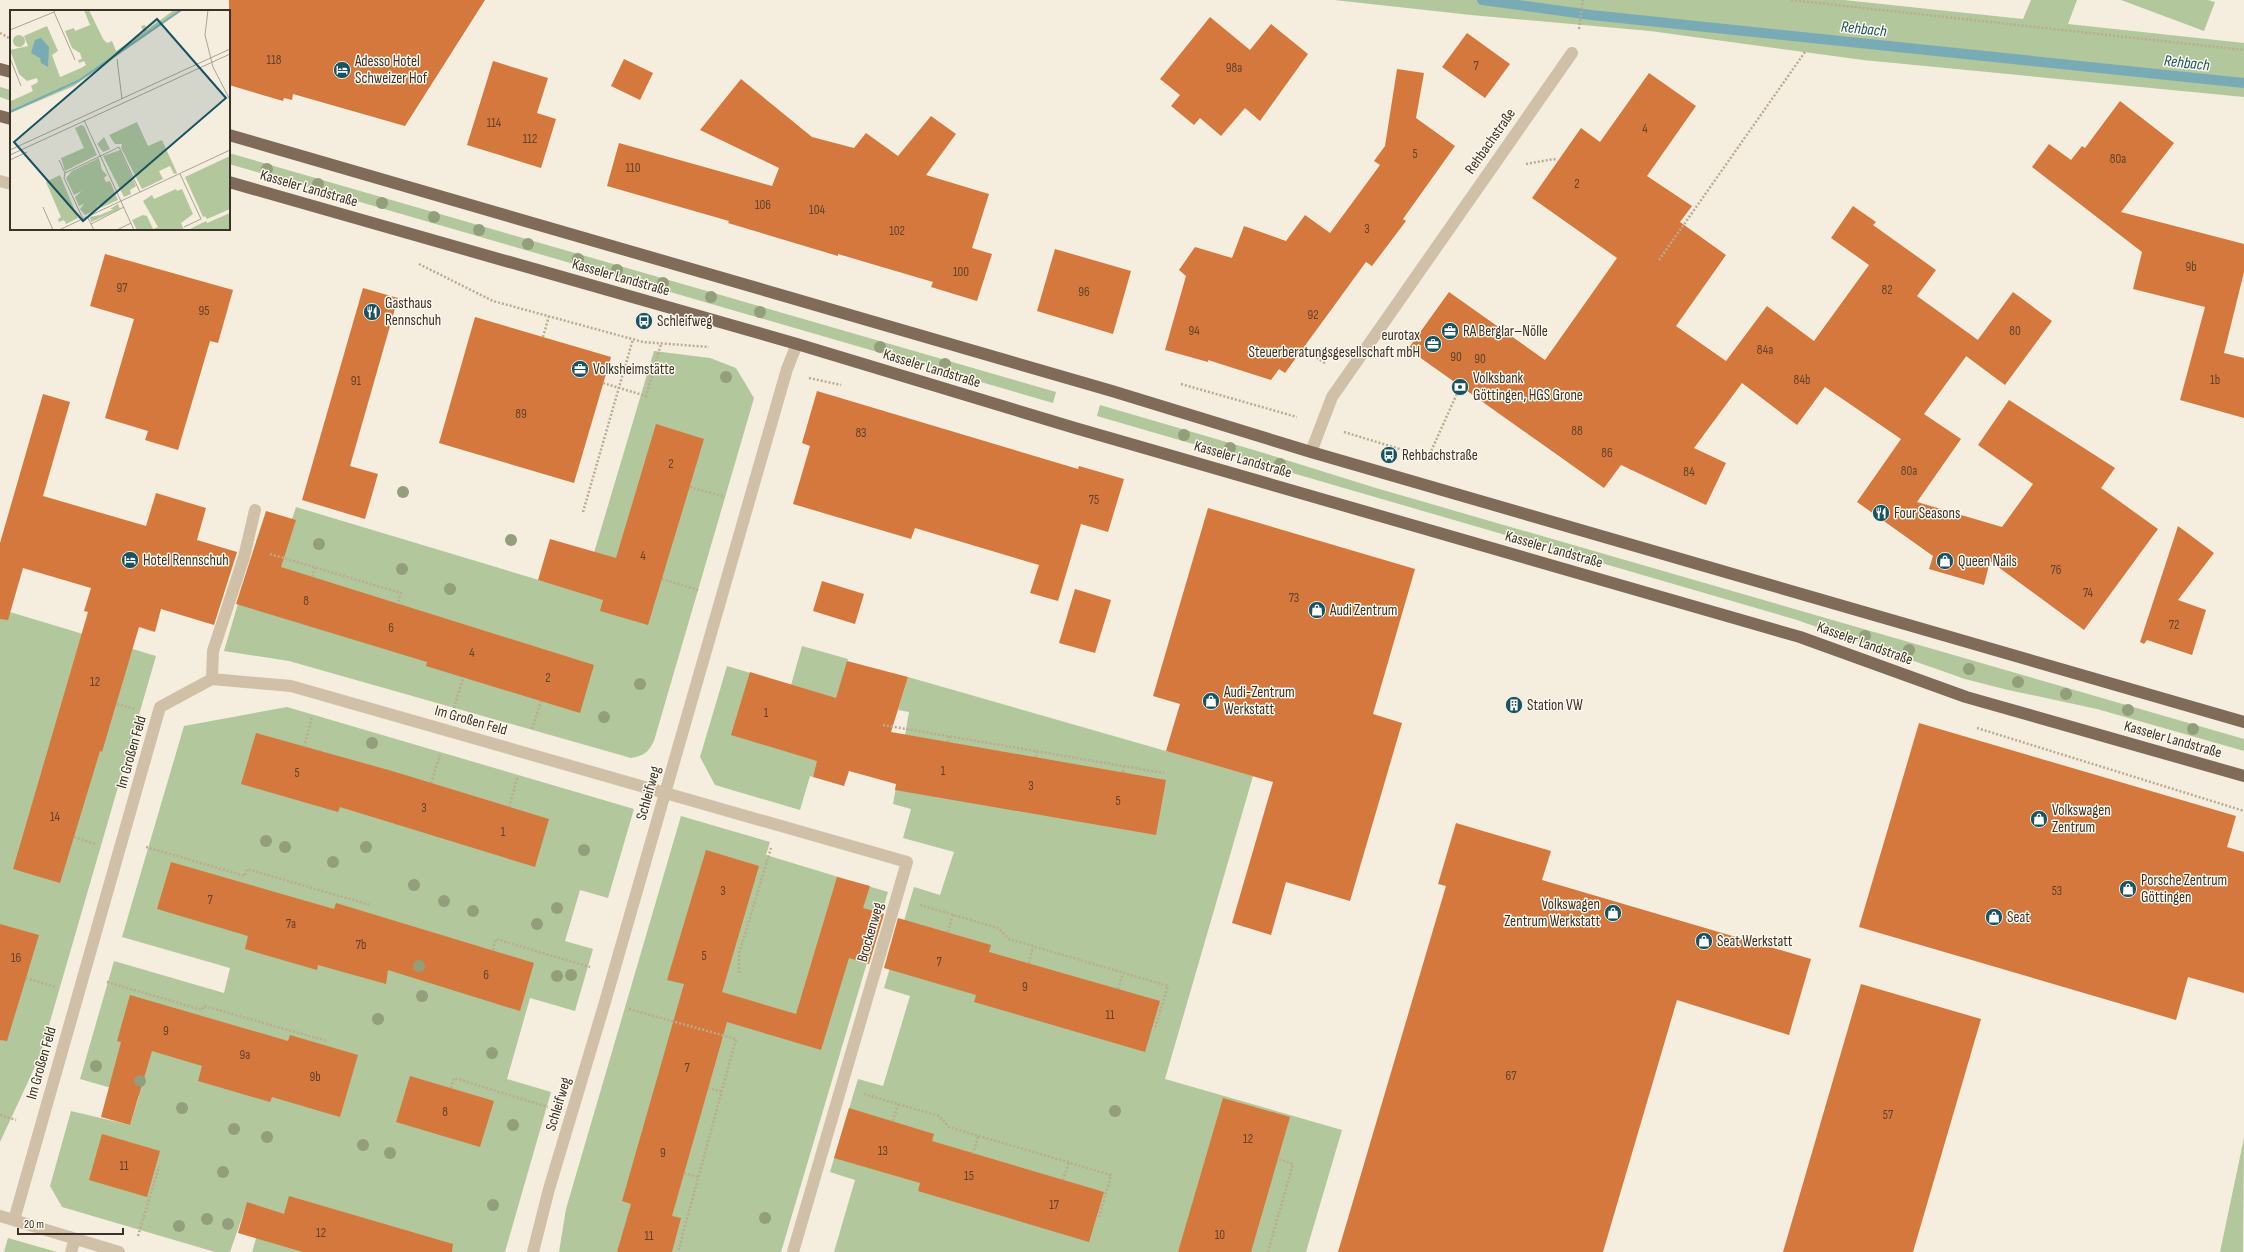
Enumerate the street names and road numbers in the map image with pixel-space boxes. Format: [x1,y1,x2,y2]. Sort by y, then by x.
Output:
street label: Rehbachstraße [1461,105,1520,178]
street label: Kasseler Landstraße [258,165,360,212]
street label: Kasseler Landstraße [570,254,672,301]
street label: Kasseler Landstraße [881,345,983,392]
street label: Kasseler Landstraße [1192,436,1294,483]
street label: Kasseler Landstraße [1503,526,1605,573]
street label: Kasseler Landstraße [1814,617,1915,670]
street label: Im Großen Feld [432,701,509,740]
street label: Im Großen Feld [112,714,151,791]
street label: Kasseler Landstraße [2122,716,2224,763]
street label: Schleifweg [632,764,665,822]
street label: Brockenweg [853,900,888,964]
street label: Im Großen Feld [22,1025,61,1102]
street label: Schleifweg [541,1075,576,1133]

